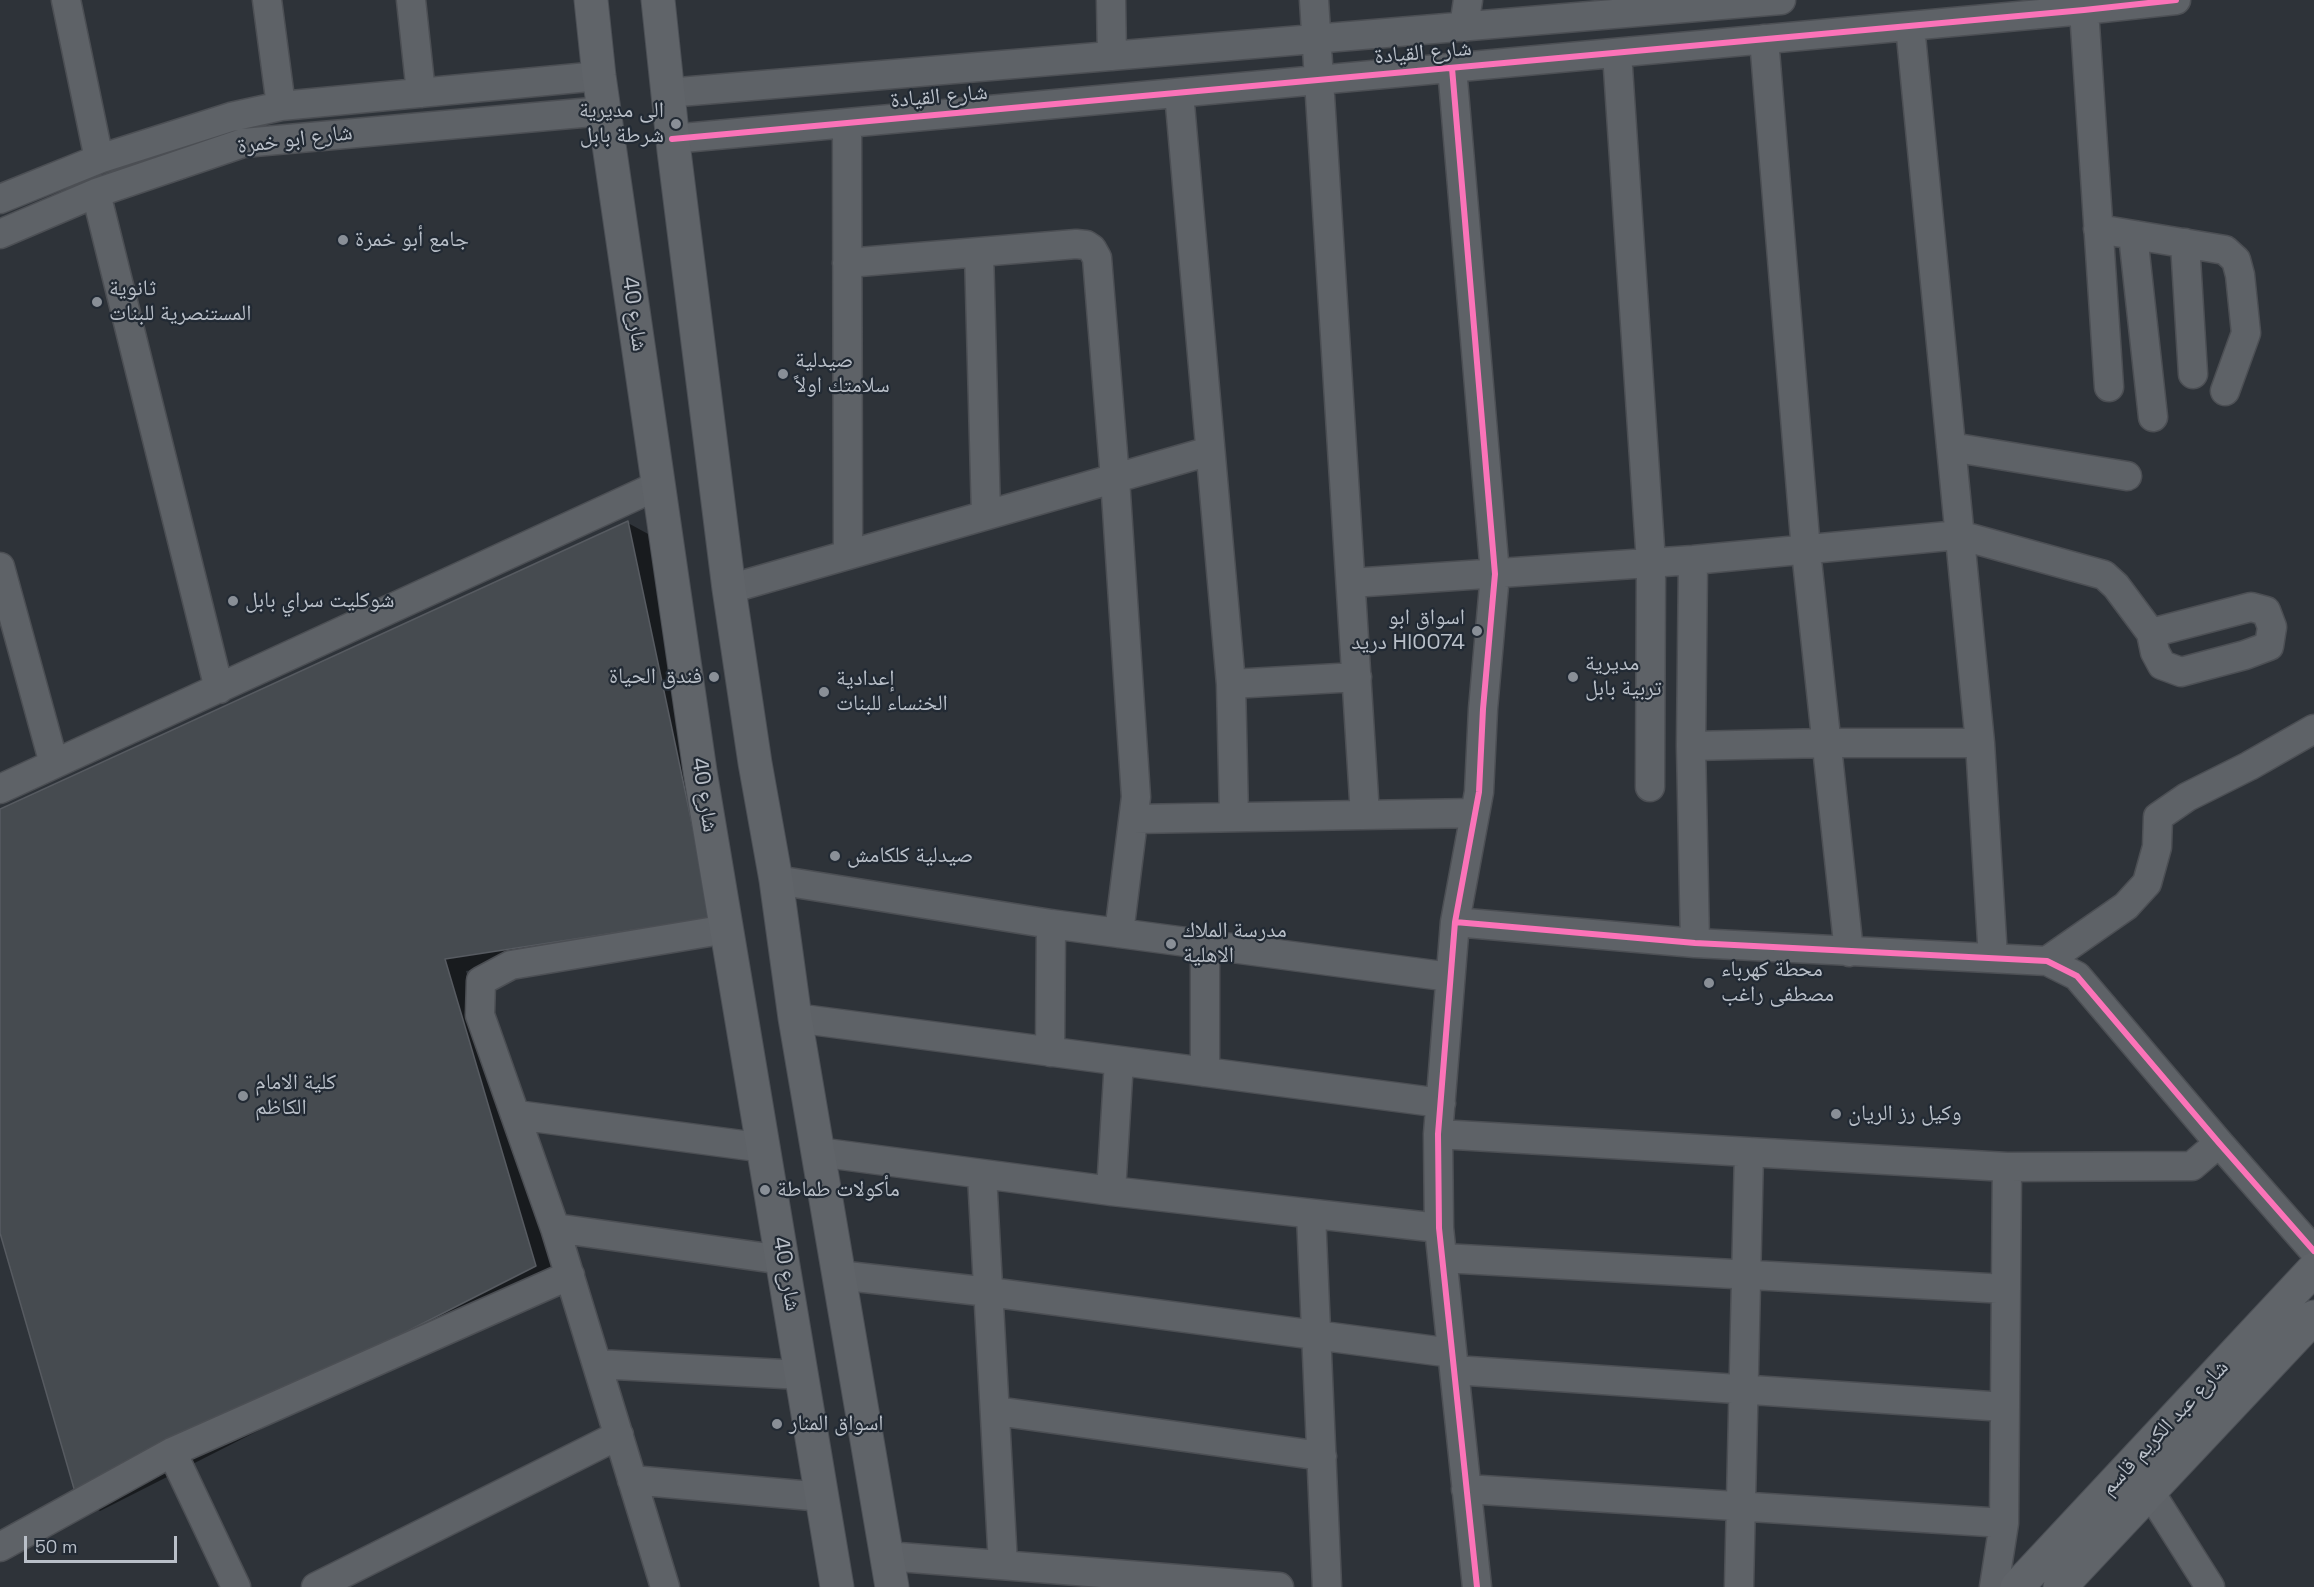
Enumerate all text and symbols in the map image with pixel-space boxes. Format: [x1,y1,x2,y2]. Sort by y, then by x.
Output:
street label: شارع القيادة [1373,36,1473,70]
street label: شارع القيادة [889,80,989,114]
place label: الى مديرية شرطة بابل [579,98,664,150]
marker: الى مديرية شرطة بابل [669,117,683,131]
street label: شارع ابو خمرة [236,120,354,160]
place label: جامع أبو خمرة [355,227,469,253]
marker: جامع أبو خمرة [336,233,350,247]
street label: شارع 40 [616,275,652,353]
place label: ثانوية المستنصرية للبنات [109,276,252,328]
marker: ثانوية المستنصرية للبنات [90,295,104,309]
place label: صيدلية سلامتك اولاً [795,348,890,400]
marker: صيدلية سلامتك اولاً [776,367,790,381]
place label: شوكليت سراي بابل [245,588,394,614]
marker: شوكليت سراي بابل [226,594,240,608]
place label: اسواق ابو دريد Hl0074 [1351,605,1465,656]
marker: اسواق ابو دريد Hl0074 [1470,624,1484,638]
place label: مديرية تربية بابل [1585,651,1662,702]
place label: فندق الحياة [609,664,702,690]
place label: إعدادية الخنساء للبنات [836,666,948,718]
marker: فندق الحياة [707,670,721,684]
marker: مديرية تربية بابل [1566,670,1580,684]
marker: إعدادية الخنساء للبنات [817,685,831,699]
street label: شارع 40 [685,756,723,834]
place label: صيدلية كلكامش [847,843,973,869]
marker: صيدلية كلكامش [828,849,842,863]
place label: مدرسة الملاك الاهلية [1183,918,1287,969]
marker: مدرسة الملاك الاهلية [1164,937,1178,951]
place label: محطة كهرباء مصطفى راغب [1721,957,1834,1008]
marker: محطة كهرباء مصطفى راغب [1702,976,1716,990]
place label: كلية الامام الكاظم [255,1070,336,1122]
marker: كلية الامام الكاظم [236,1089,250,1103]
place label: وكيل رز الريان [1848,1101,1961,1127]
marker: وكيل رز الريان [1829,1107,1843,1121]
place label: مأكولات طماطة [777,1177,900,1203]
marker: مأكولات طماطة [758,1183,772,1197]
street label: شارع 40 [766,1235,806,1313]
street label: شارع عبد الكريم قاسم [2095,1355,2235,1501]
place label: اسواق المنار [789,1411,884,1437]
marker: اسواق المنار [770,1417,784,1431]
scale bar [27,1524,180,1562]
text: 50 m [35,1535,77,1558]

